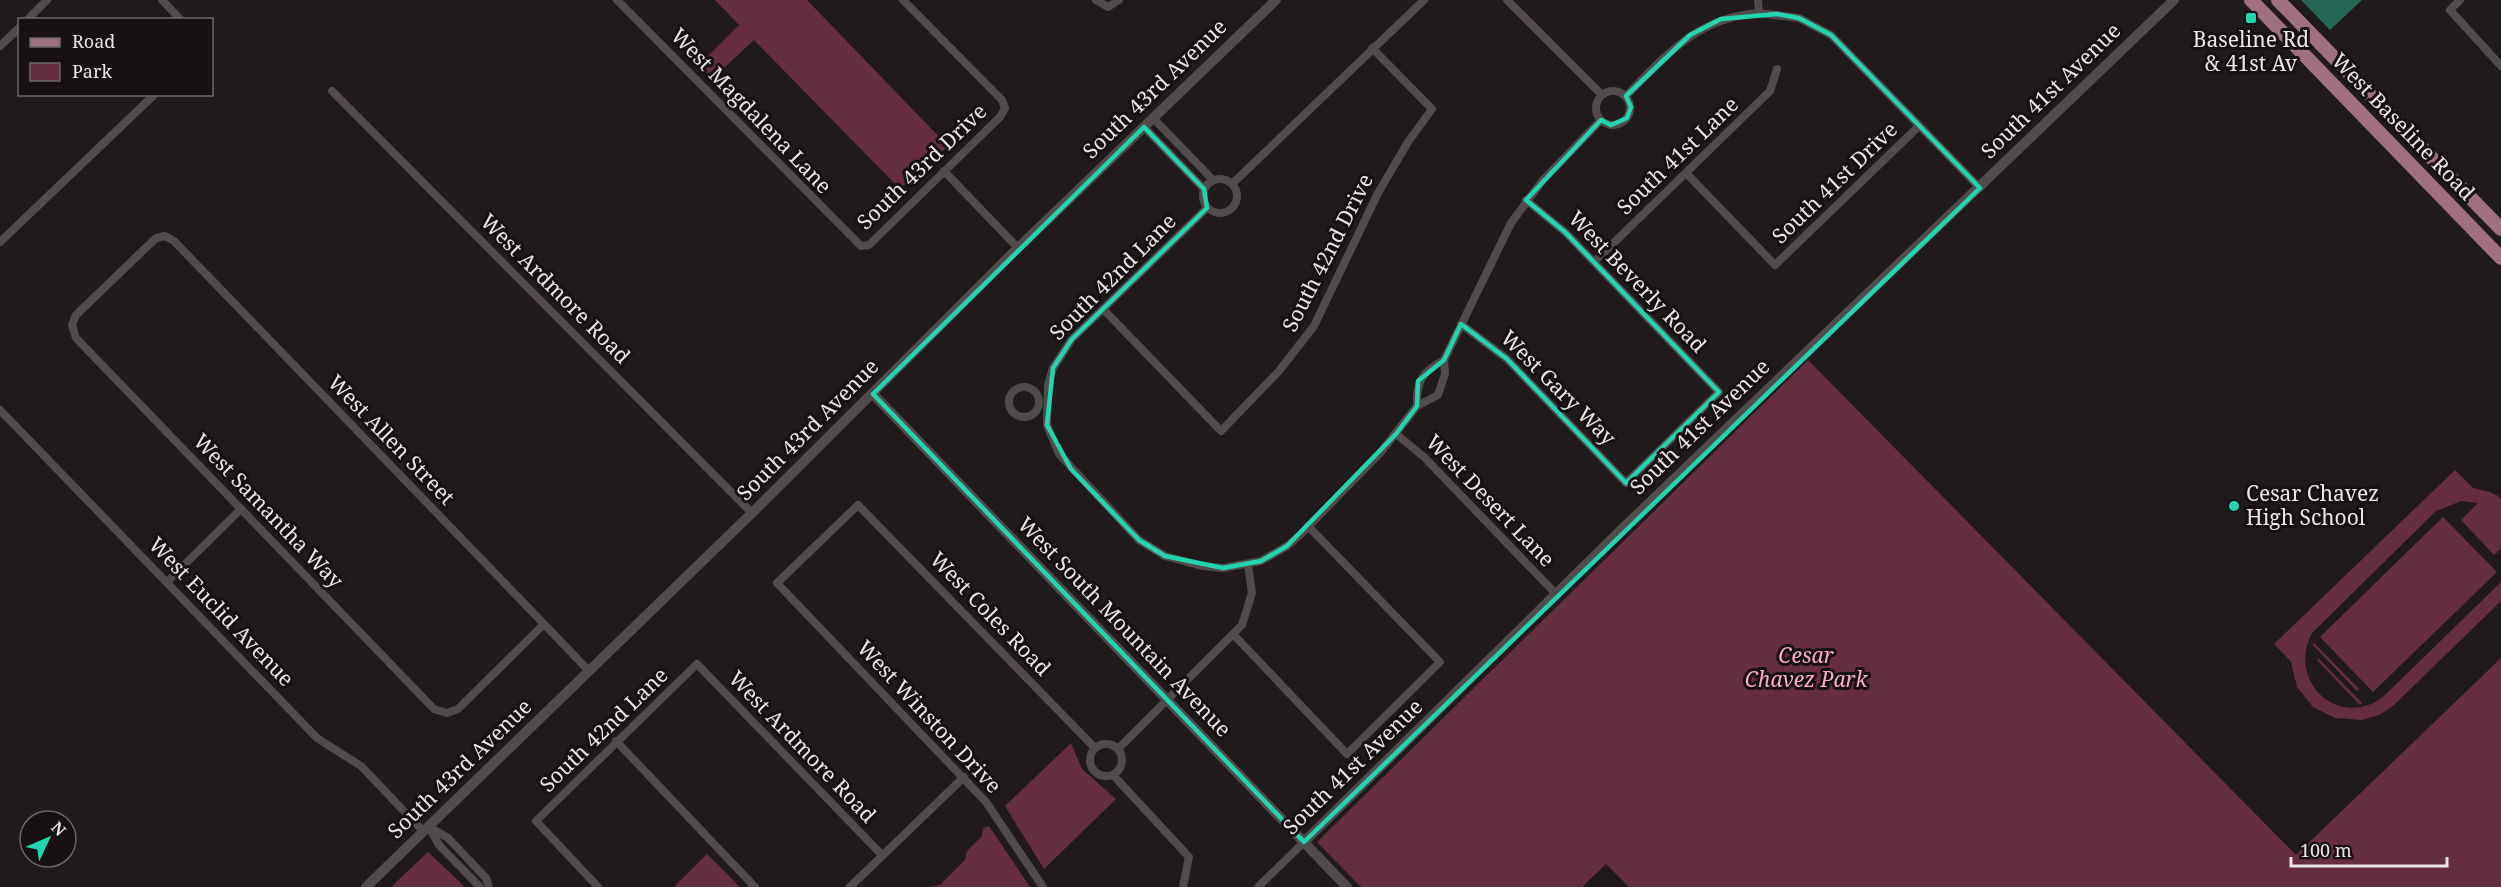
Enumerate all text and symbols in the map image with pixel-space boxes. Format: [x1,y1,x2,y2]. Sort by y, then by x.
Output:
marker: Baseline Rd & 41st Av [2244,11,2258,25]
street label: South 43rd Avenue [1076,12,1232,164]
street label: South 41st Avenue [1974,16,2126,164]
legend [18,18,213,96]
street label: West Magdalena Lane [665,21,838,199]
place label: Baseline Rd & 41st Av [2193,25,2309,77]
text: Road [72,29,115,53]
street label: West Baseline Road [2326,47,2481,206]
text: Park [72,59,112,83]
street label: South 41st Lane [1611,90,1744,220]
street label: South 43rd Drive [850,97,992,235]
street label: South 41st Drive [1766,115,1903,249]
street label: South 42nd Drive [1275,169,1379,336]
street label: West Beverly Road [1563,204,1713,358]
street label: West Ardmore Road [475,207,637,369]
street label: South 42nd Lane [1043,207,1182,346]
street label: West Gary Way [1495,324,1622,451]
street label: South 43rd Avenue [730,352,884,506]
street label: South 41st Avenue [1623,352,1775,500]
street label: West Allen Street [322,368,461,511]
street label: West Samantha Way [188,427,350,594]
street label: West Desert Lane [1420,428,1561,573]
place label: Cesar Chavez High School [2246,479,2379,531]
marker: Cesar Chavez High School [2227,499,2241,513]
street label: West South Mountain Avenue [1012,510,1238,743]
street label: West Euclid Avenue [143,530,300,692]
street label: West Coles Road [924,545,1057,682]
street label: West Winston Drive [851,634,1008,799]
park label: Cesar Chavez Park [1745,641,1868,693]
street label: South 42nd Lane [533,661,674,798]
street label: West Ardmore Road [723,664,883,828]
street label: South 43rd Avenue [381,692,537,844]
street label: South 41st Avenue [1276,692,1428,840]
north arrow [18,809,78,869]
text: N [46,816,71,841]
scale bar [2291,830,2447,868]
text: 100 m [2300,838,2352,862]

